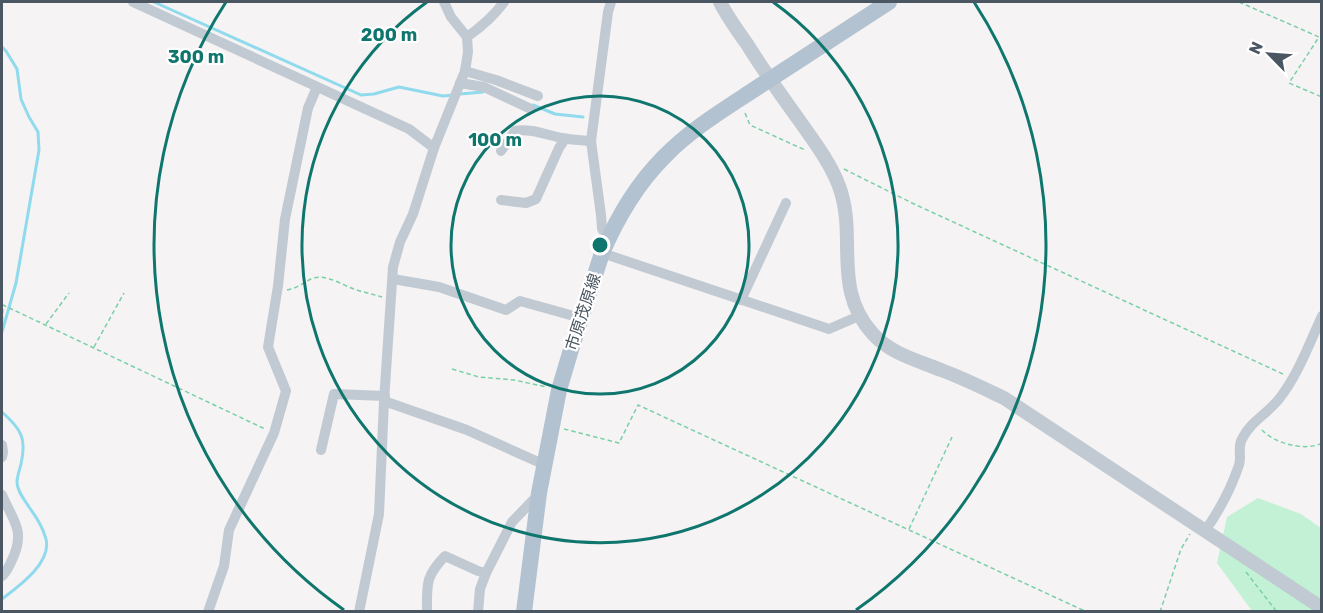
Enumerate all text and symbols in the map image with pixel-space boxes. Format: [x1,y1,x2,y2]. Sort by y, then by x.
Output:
text: 200 m [361,24,417,46]
north arrow [1239,24,1299,84]
text: N [1245,39,1267,57]
text: 300 m [168,46,224,68]
text: 100 m [468,129,522,151]
centre of rings [590,235,610,255]
street label: 市原茂原線 [562,271,604,353]

